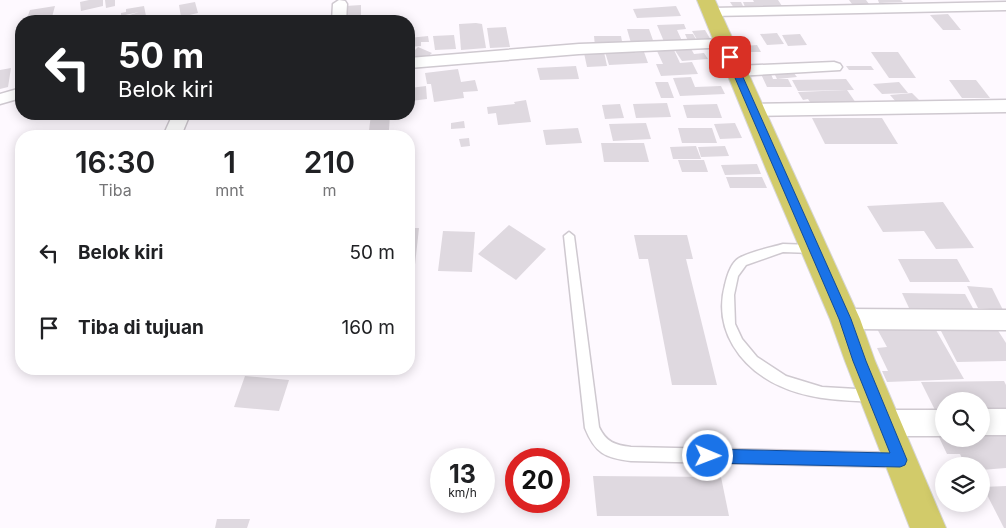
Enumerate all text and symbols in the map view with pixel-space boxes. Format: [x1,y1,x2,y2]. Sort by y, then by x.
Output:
text: 50 m [118,34,204,76]
icon: left [35,35,100,100]
pin [709,36,751,78]
icon: arrive [716,43,744,71]
text: Belok kiri [118,76,213,102]
text: 16:30 [75,144,155,180]
text: 1 [223,144,236,180]
text: 210 [304,144,355,180]
text: Tiba [99,180,132,200]
text: mnt [215,180,244,200]
text: m [322,180,336,200]
icon: left [35,239,63,267]
text: Belok kiri [78,241,163,264]
text: 50 m [349,241,395,264]
icon: arrive [35,314,63,342]
text: Tiba di tujuan [78,316,204,339]
text: 160 m [342,316,395,339]
map controls [935,392,990,512]
button: search [935,392,990,447]
position arrow [681,429,733,481]
speed limit sign: 20 [505,448,570,513]
button: layers [935,457,990,512]
text: 13 [449,459,476,489]
text: km/h [448,485,477,500]

